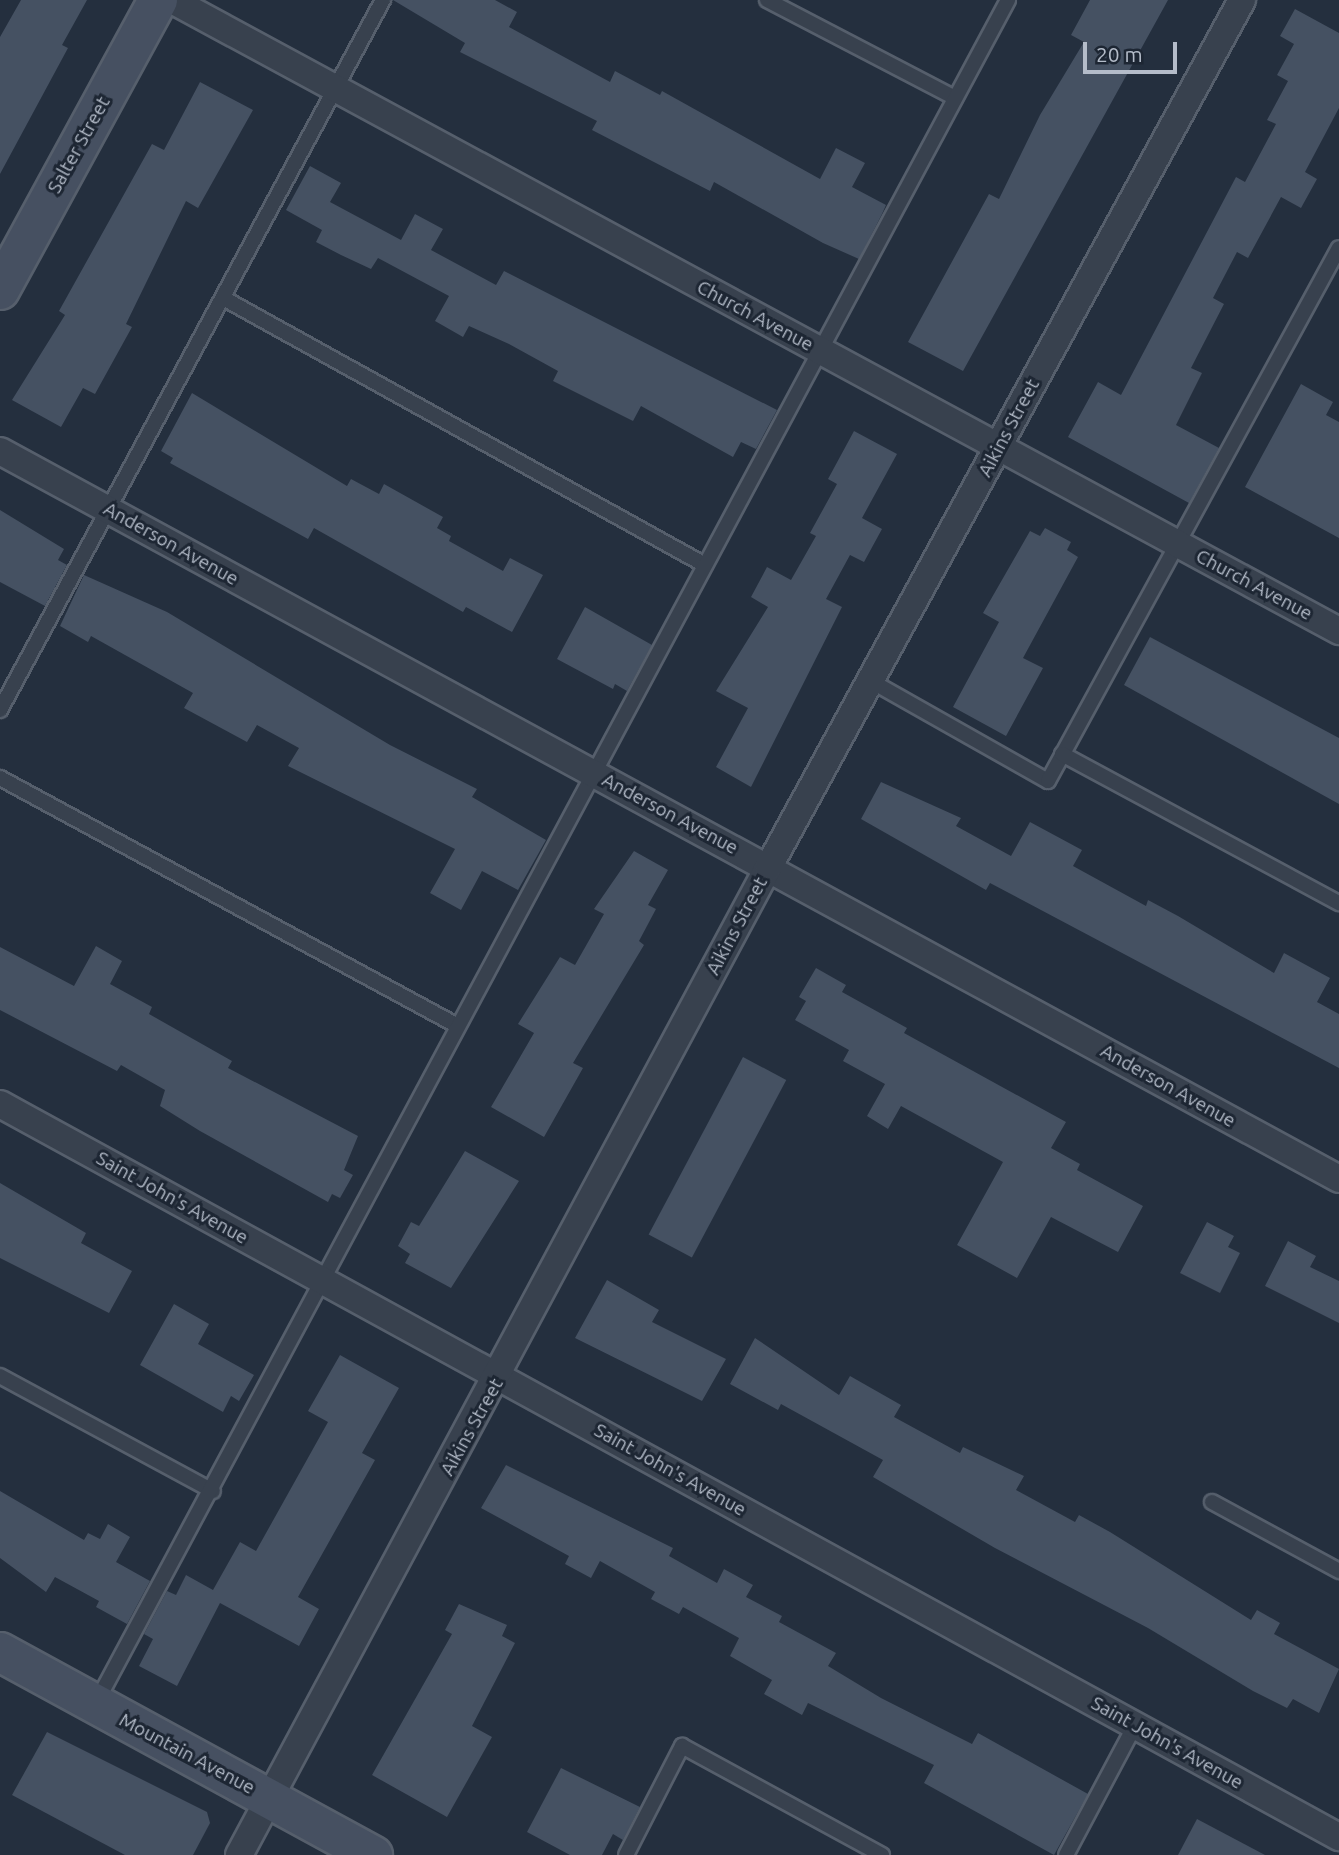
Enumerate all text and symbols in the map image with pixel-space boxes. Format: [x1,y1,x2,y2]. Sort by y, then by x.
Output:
scale bar [1087,28,1182,72]
text: 20 m [1096,42,1143,66]
street label: Salter Street [43,93,115,197]
street label: Church Avenue [693,276,817,356]
street label: Aikins Street [974,375,1044,481]
street label: Anderson Avenue [100,498,242,590]
street label: Church Avenue [1192,545,1316,625]
street label: Anderson Avenue [598,769,742,859]
street label: Aikins Street [702,873,772,979]
street label: Anderson Avenue [1097,1040,1239,1132]
street label: Saint John's Avenue [92,1147,252,1249]
street label: Aikins Street [436,1374,508,1480]
street label: Saint John's Avenue [590,1419,750,1521]
street label: Saint John's Avenue [1087,1692,1247,1794]
street label: Mountain Avenue [115,1709,259,1799]

